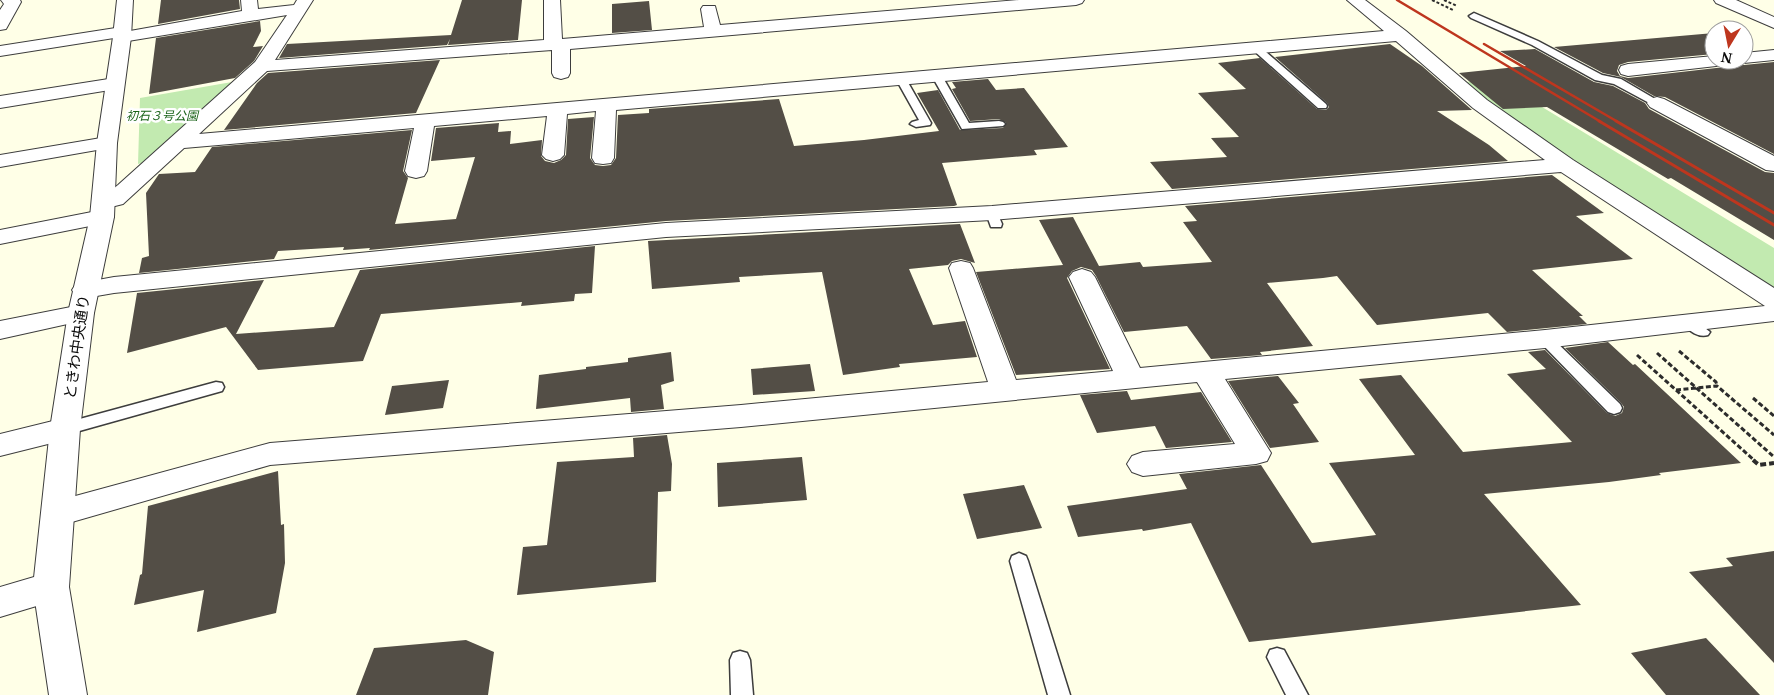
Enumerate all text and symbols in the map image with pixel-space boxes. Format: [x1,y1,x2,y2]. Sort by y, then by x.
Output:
north arrow [1704,20,1754,70]
text: N [1720,48,1734,69]
park label: 初石３号公園 [126,107,200,124]
street label: ときわ中央通り [59,293,93,400]

